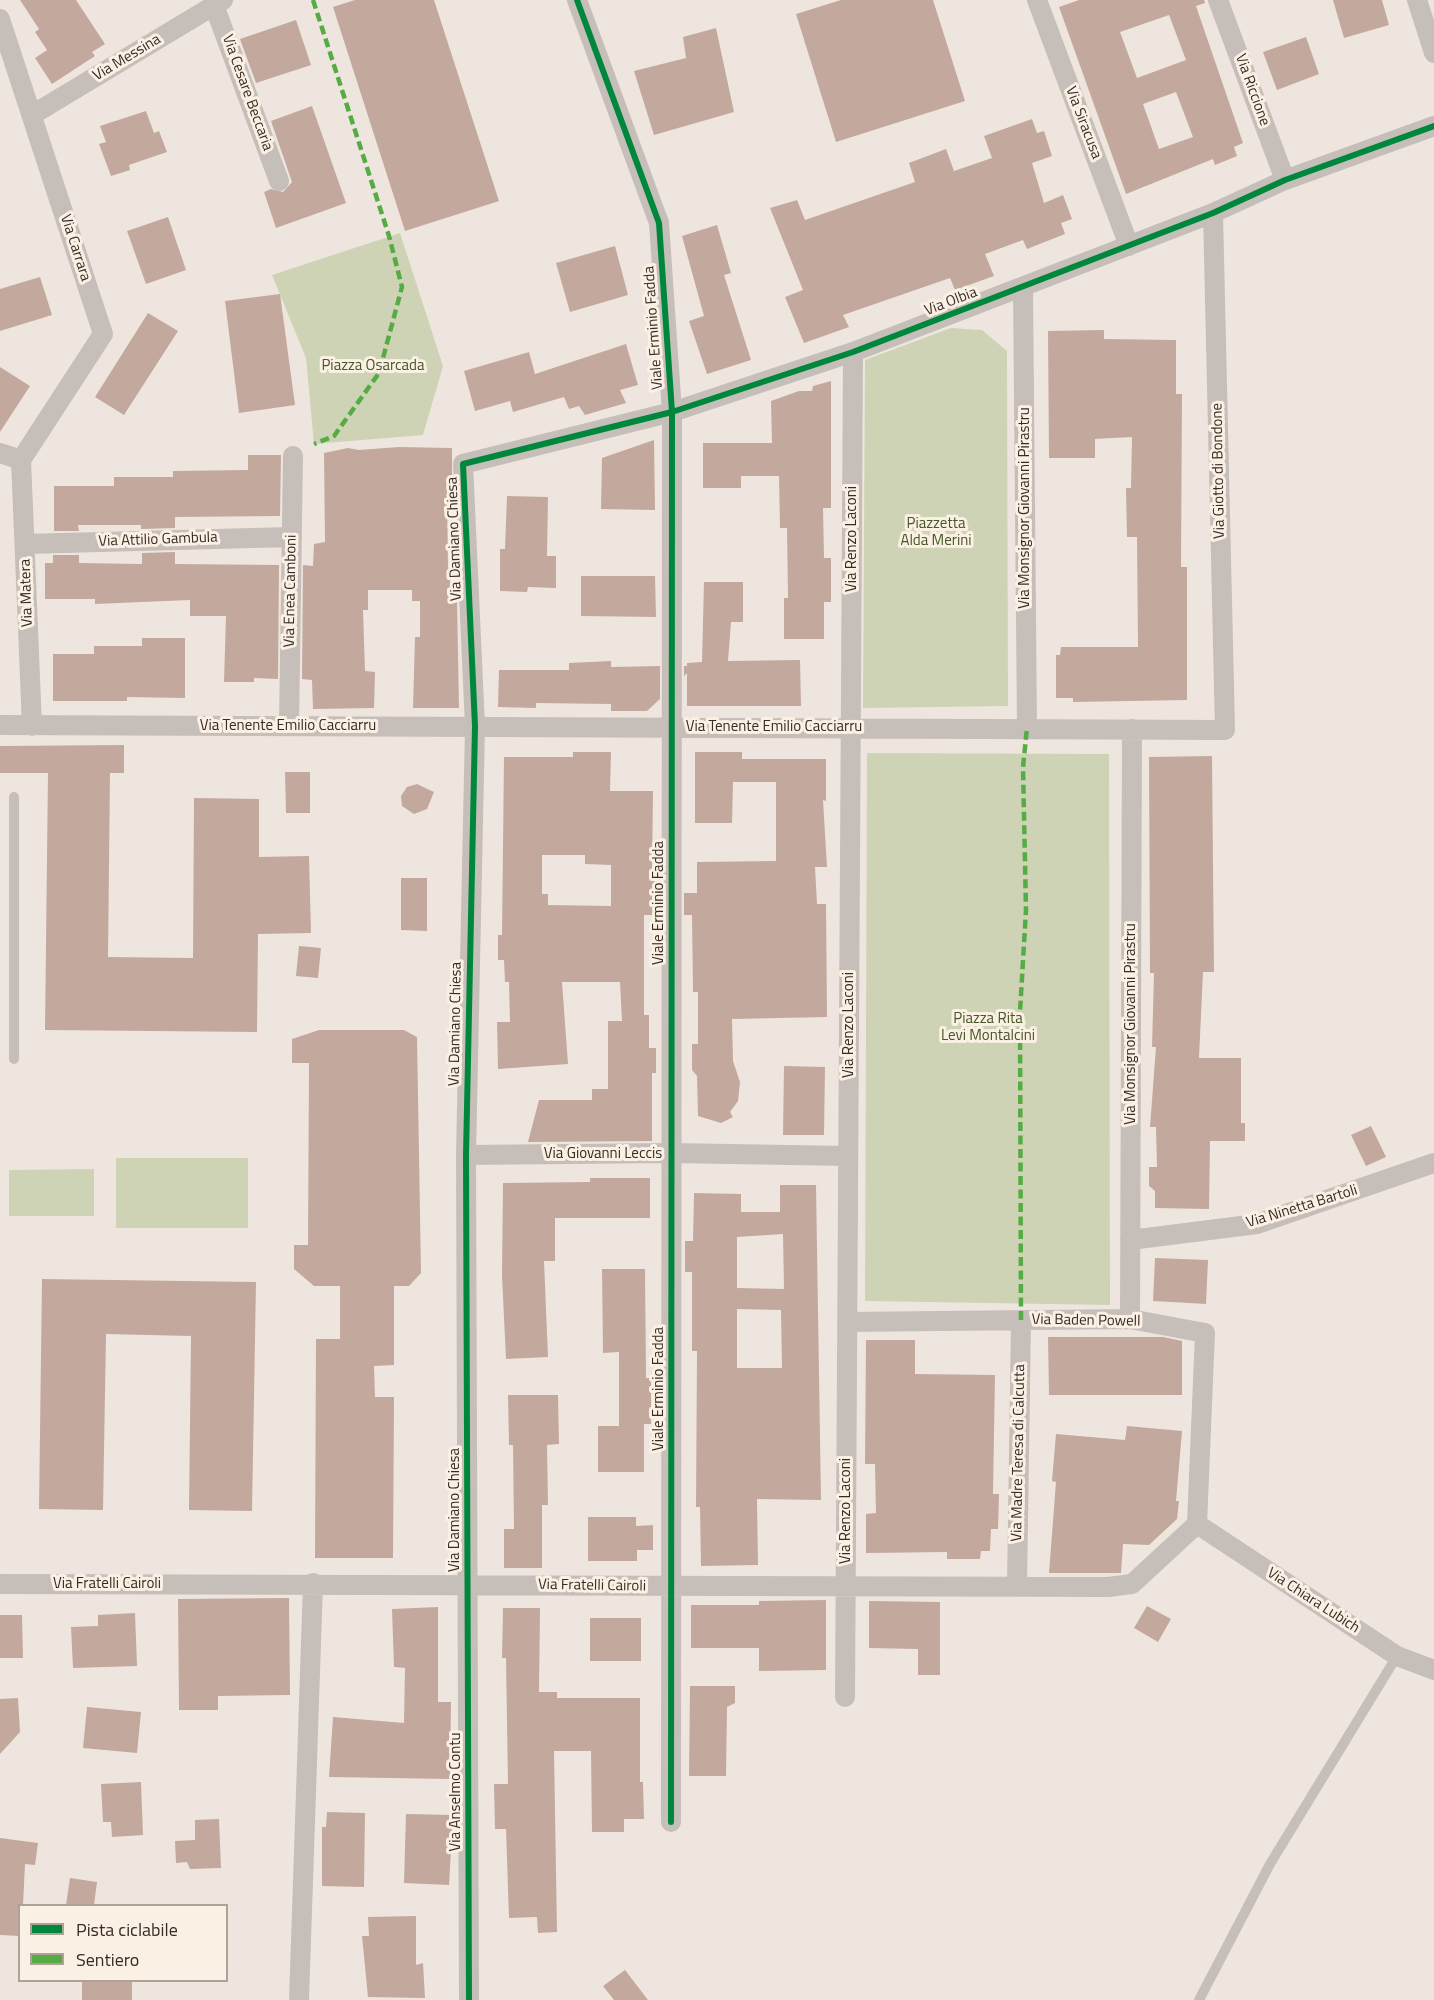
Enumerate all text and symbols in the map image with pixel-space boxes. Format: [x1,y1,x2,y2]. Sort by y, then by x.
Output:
street label: Via Messina [90,31,164,85]
street label: Via Cesare Beccaria [218,33,276,153]
street label: Via Riccione [1231,52,1273,128]
street label: Via Siracusa [1061,84,1105,162]
street label: Via Carrara [56,212,94,284]
street label: Viale Erminio Fadda [641,266,667,390]
street label: Via Olbia [922,284,980,320]
park label: Piazza Osarcada [321,357,425,375]
street label: Via Giotto di Bondone [1209,403,1229,539]
street label: Via Monsignor Giovanni Pirastru [1016,407,1034,609]
street label: Via Damiano Chiesa [444,477,466,601]
street label: Via Renzo Laconi [843,486,861,592]
park label: Piazzetta Alda Merini [900,515,972,550]
street label: Via Attilio Gambula [98,529,218,551]
street label: Via Enea Camboni [281,534,301,648]
street label: Via Matera [17,558,37,628]
street label: Via Tenente Emilio Cacciarru [200,717,376,735]
street label: Via Tenente Emilio Cacciarru [686,718,862,736]
street label: Viale Erminio Fadda [650,841,668,965]
street label: Via Monsignor Giovanni Pirastru [1122,923,1140,1125]
street label: Via Damiano Chiesa [446,962,466,1086]
street label: Via Renzo Laconi [840,972,858,1078]
park label: Piazza Rita Levi Montalcini [941,1010,1035,1045]
street label: Via Giovanni Leccis [544,1145,662,1163]
street label: Via Ninetta Bartoli [1244,1182,1360,1232]
street label: Via Baden Powell [1031,1311,1141,1331]
street label: Viale Erminio Fadda [650,1327,668,1451]
street label: Via Madre Teresa di Calcutta [1008,1364,1030,1542]
street label: Via Damiano Chiesa [446,1448,464,1572]
street label: Via Renzo Laconi [837,1458,855,1564]
street label: Via Chiara Lubich [1263,1564,1363,1638]
street label: Via Fratelli Cairoli [53,1575,161,1593]
street label: Via Fratelli Cairoli [538,1576,646,1596]
street label: Via Anselmo Contu [447,1733,465,1851]
legend [18,1904,228,1982]
text: Pista ciclabile [76,1916,178,1943]
text: Sentiero [76,1946,139,1973]

